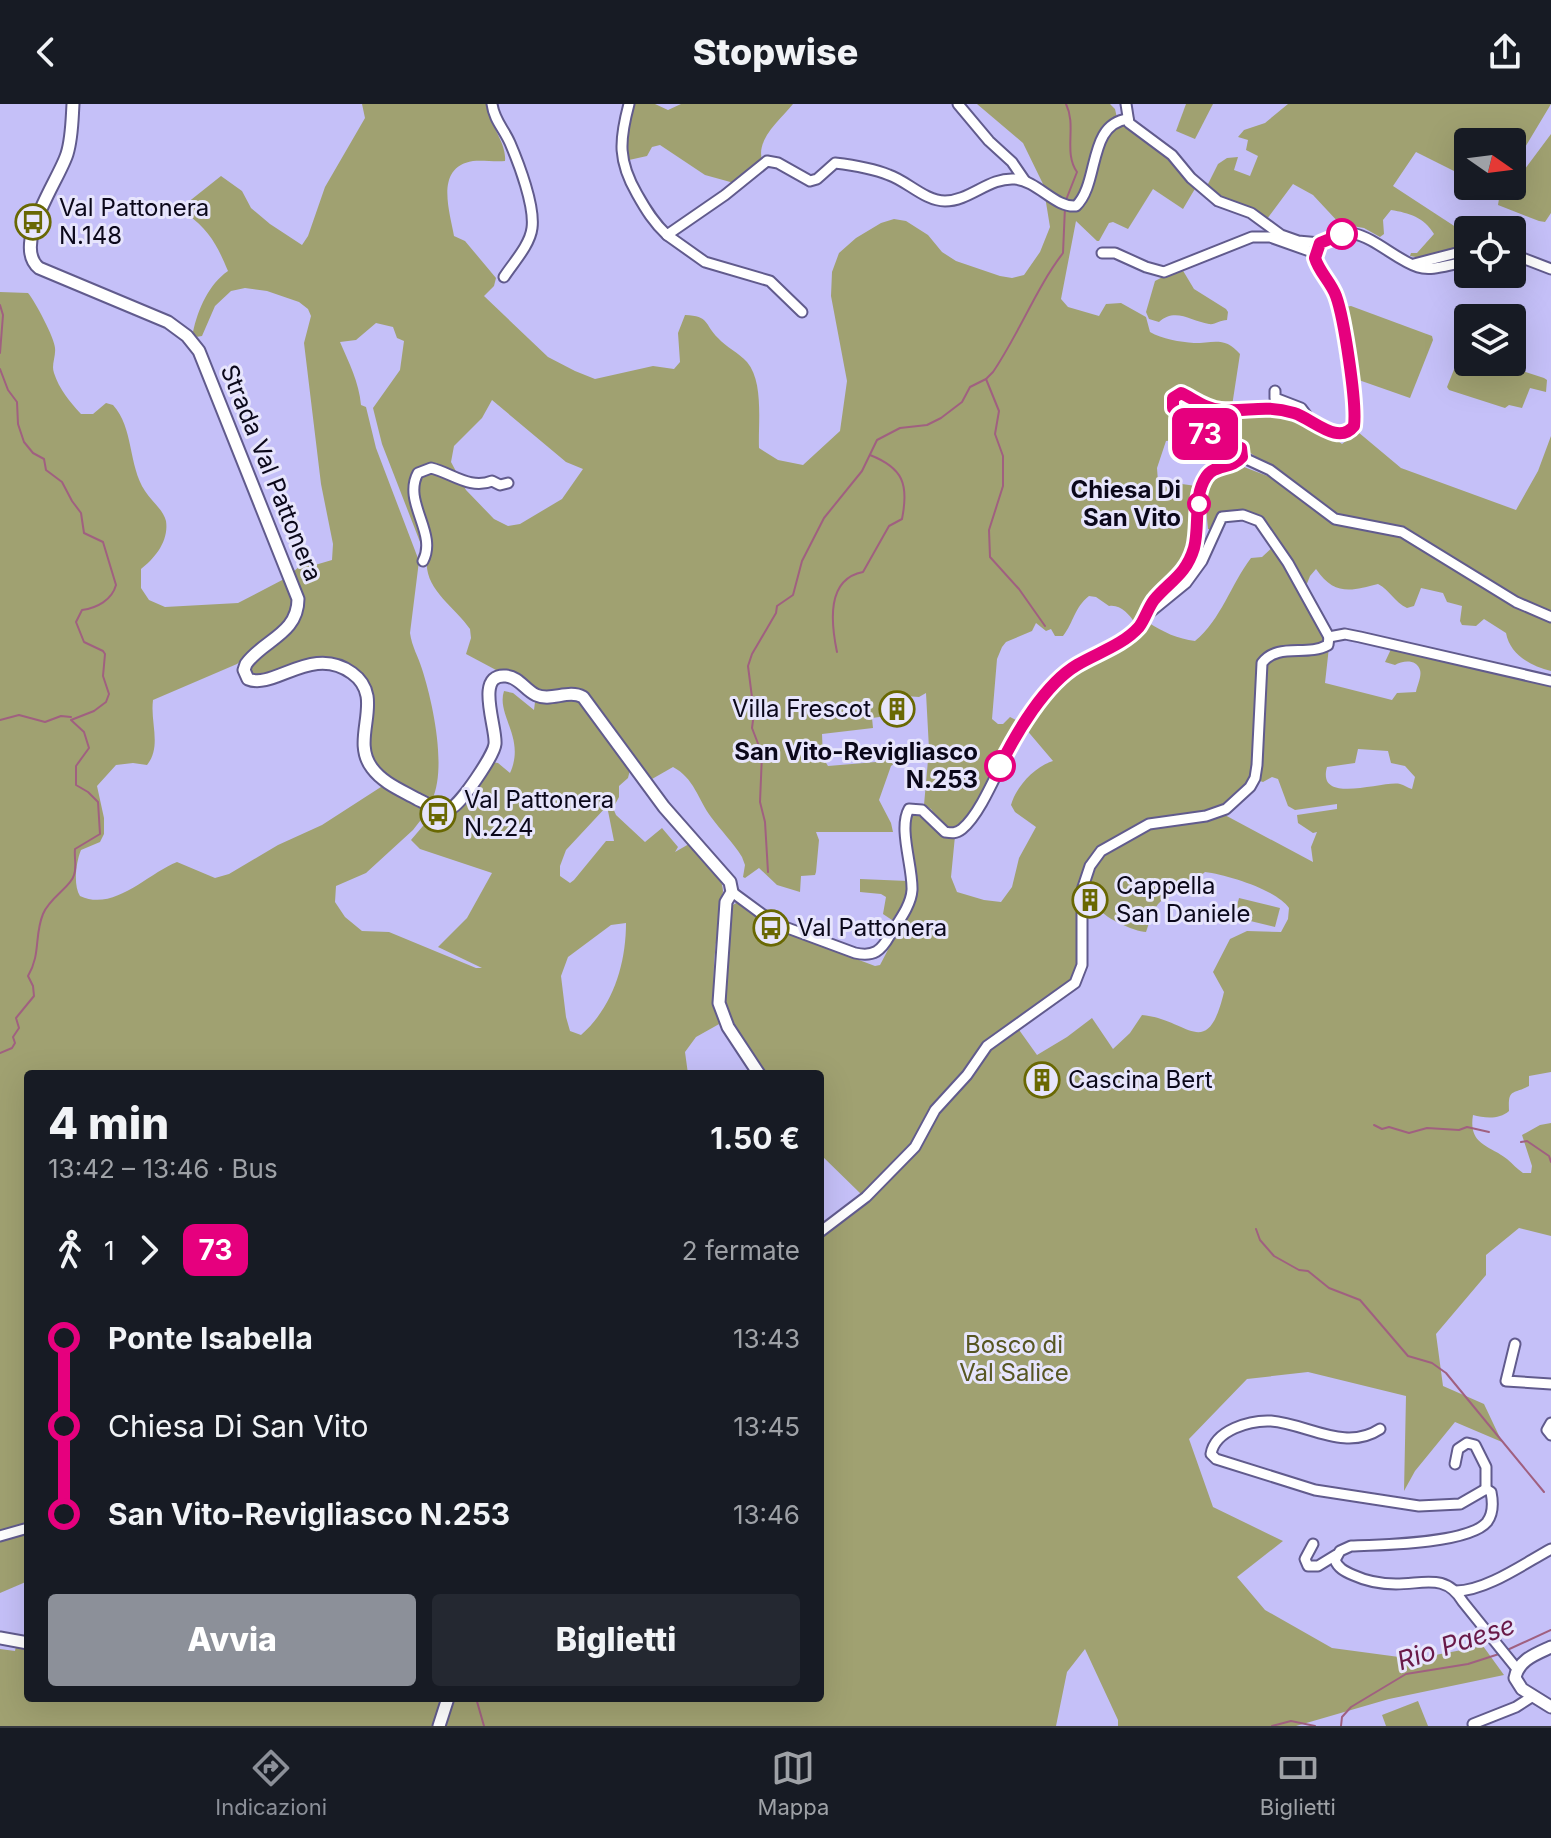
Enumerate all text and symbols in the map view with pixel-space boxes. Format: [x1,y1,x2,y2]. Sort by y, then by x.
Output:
icon: back [24,30,68,74]
text: Stopwise [693,30,858,74]
icon: share [1483,30,1527,74]
north arrow [1454,128,1526,200]
map controls [1454,128,1526,376]
place label: Val Pattonera N.148 [59,193,209,250]
bus stop icon: Val Pattonera N.148 [14,203,52,241]
button: locate [1454,216,1526,288]
unlabelled marker [1327,219,1357,249]
button: layers [1454,304,1526,376]
street label: Strada Val Pattonera [215,360,328,585]
line badge: 73 [1169,408,1241,460]
text: 73 [1188,417,1222,451]
place label: Chiesa Di San Vito [1071,475,1181,532]
marker: Chiesa Di San Vito [1188,493,1210,515]
building icon: Villa Frescot [878,690,916,728]
place label: Villa Frescot [732,694,871,723]
place label: San Vito-Revigliasco N.253 [734,737,978,794]
marker: San Vito-Revigliasco N.253 [985,751,1015,781]
place label: Val Pattonera N.224 [464,785,614,842]
bus stop icon: Val Pattonera N.224 [419,795,457,833]
place label: Cappella San Daniele [1116,871,1250,928]
building icon: Cappella San Daniele [1071,881,1109,919]
bus stop icon: Val Pattonera [752,909,790,947]
place label: Val Pattonera [797,913,947,942]
building icon: Cascina Bert [1023,1061,1061,1099]
place label: Cascina Bert [1068,1065,1213,1094]
text: 4 min [48,1096,169,1150]
text: 1.50 € [710,1120,800,1156]
text: 13:42 – 13:46 · Bus [48,1153,278,1184]
icon: walk [48,1228,92,1272]
icon: forward [127,1228,171,1272]
text: 73 [199,1233,232,1267]
text: 1 [104,1235,115,1266]
text: 2 fermate [682,1235,800,1266]
text: Ponte Isabella [108,1320,313,1356]
text: 13:43 [733,1323,800,1354]
park label: Bosco di Val Salice [959,1330,1069,1387]
text: Chiesa Di San Vito [108,1408,369,1444]
text: 13:45 [733,1411,800,1442]
text: San Vito-Revigliasco N.253 [108,1496,510,1532]
text: 13:46 [733,1499,800,1530]
button: Avvia [48,1594,416,1686]
button: Biglietti [432,1594,800,1686]
water label: Rio Paese [1393,1609,1519,1676]
tab: Indicazioni [215,1746,327,1820]
tab: Mappa [758,1746,829,1820]
tab: Biglietti [1260,1746,1336,1820]

